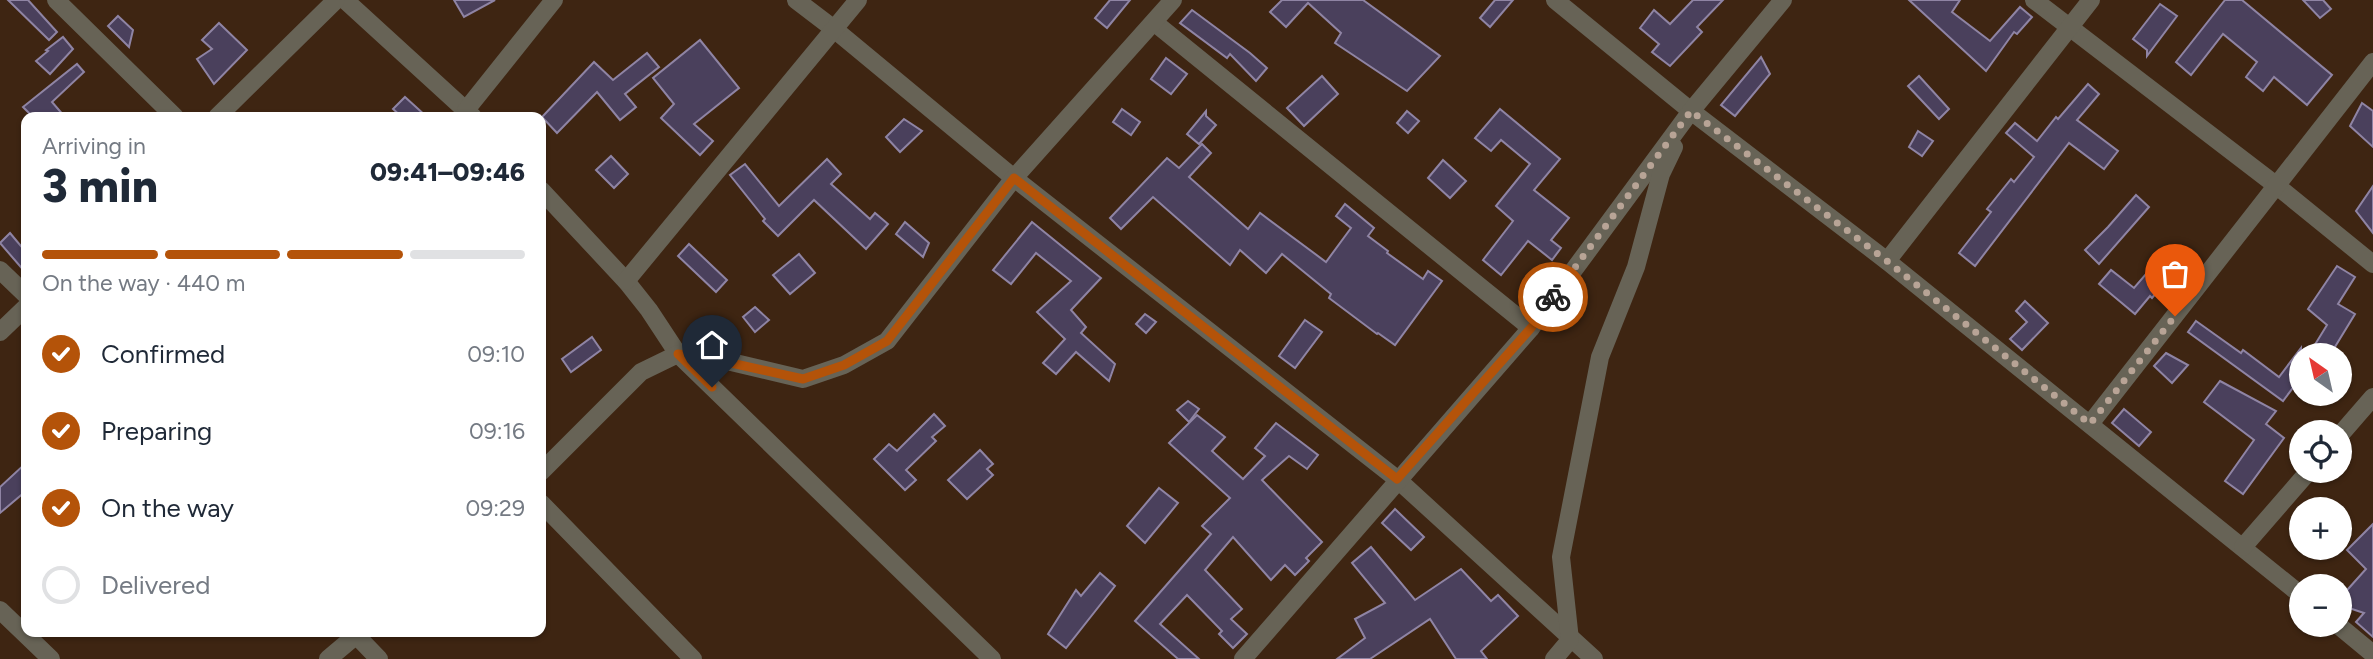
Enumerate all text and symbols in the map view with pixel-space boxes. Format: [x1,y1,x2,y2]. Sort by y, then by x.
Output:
text: Arriving in [42,132,146,160]
text: 09:41–09:46 [370,156,525,188]
text: 3 min [42,158,158,214]
pin [2145,244,2205,316]
icon: bag [2156,255,2194,293]
courier [1518,262,1588,332]
text: On the way · 440 m [42,269,245,297]
icon: bike [1534,278,1572,316]
pin [682,315,742,387]
icon: home [693,326,731,364]
icon: check [42,335,80,373]
text: Confirmed [101,338,225,370]
text: 09:10 [467,340,525,368]
north arrow [2289,343,2352,406]
map controls [2289,343,2352,637]
icon: check [42,412,80,450]
text: Preparing [101,415,212,447]
text: 09:16 [469,417,525,445]
button: locate [2289,420,2352,483]
icon: check [42,489,80,527]
text: On the way [101,492,234,524]
text: 09:29 [466,494,525,522]
button: + [2289,497,2352,560]
text: Delivered [101,569,210,601]
button: − [2289,574,2352,637]

